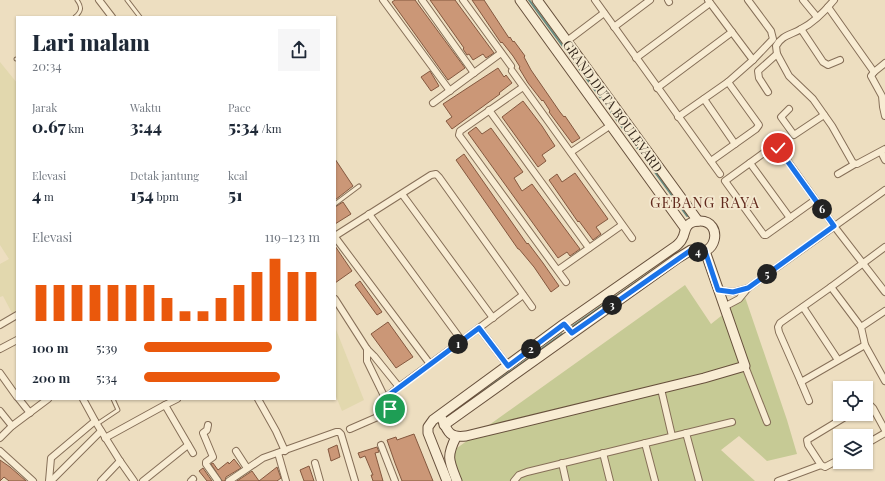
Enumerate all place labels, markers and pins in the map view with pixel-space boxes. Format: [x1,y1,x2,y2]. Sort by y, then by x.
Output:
pin [761,131,795,165]
pin: 6 [812,199,832,219]
pin: 4 [688,242,708,262]
pin: 5 [757,264,777,284]
pin: 3 [602,295,622,315]
pin: 1 [448,334,468,354]
pin: 2 [521,339,541,359]
pin [373,392,407,426]

